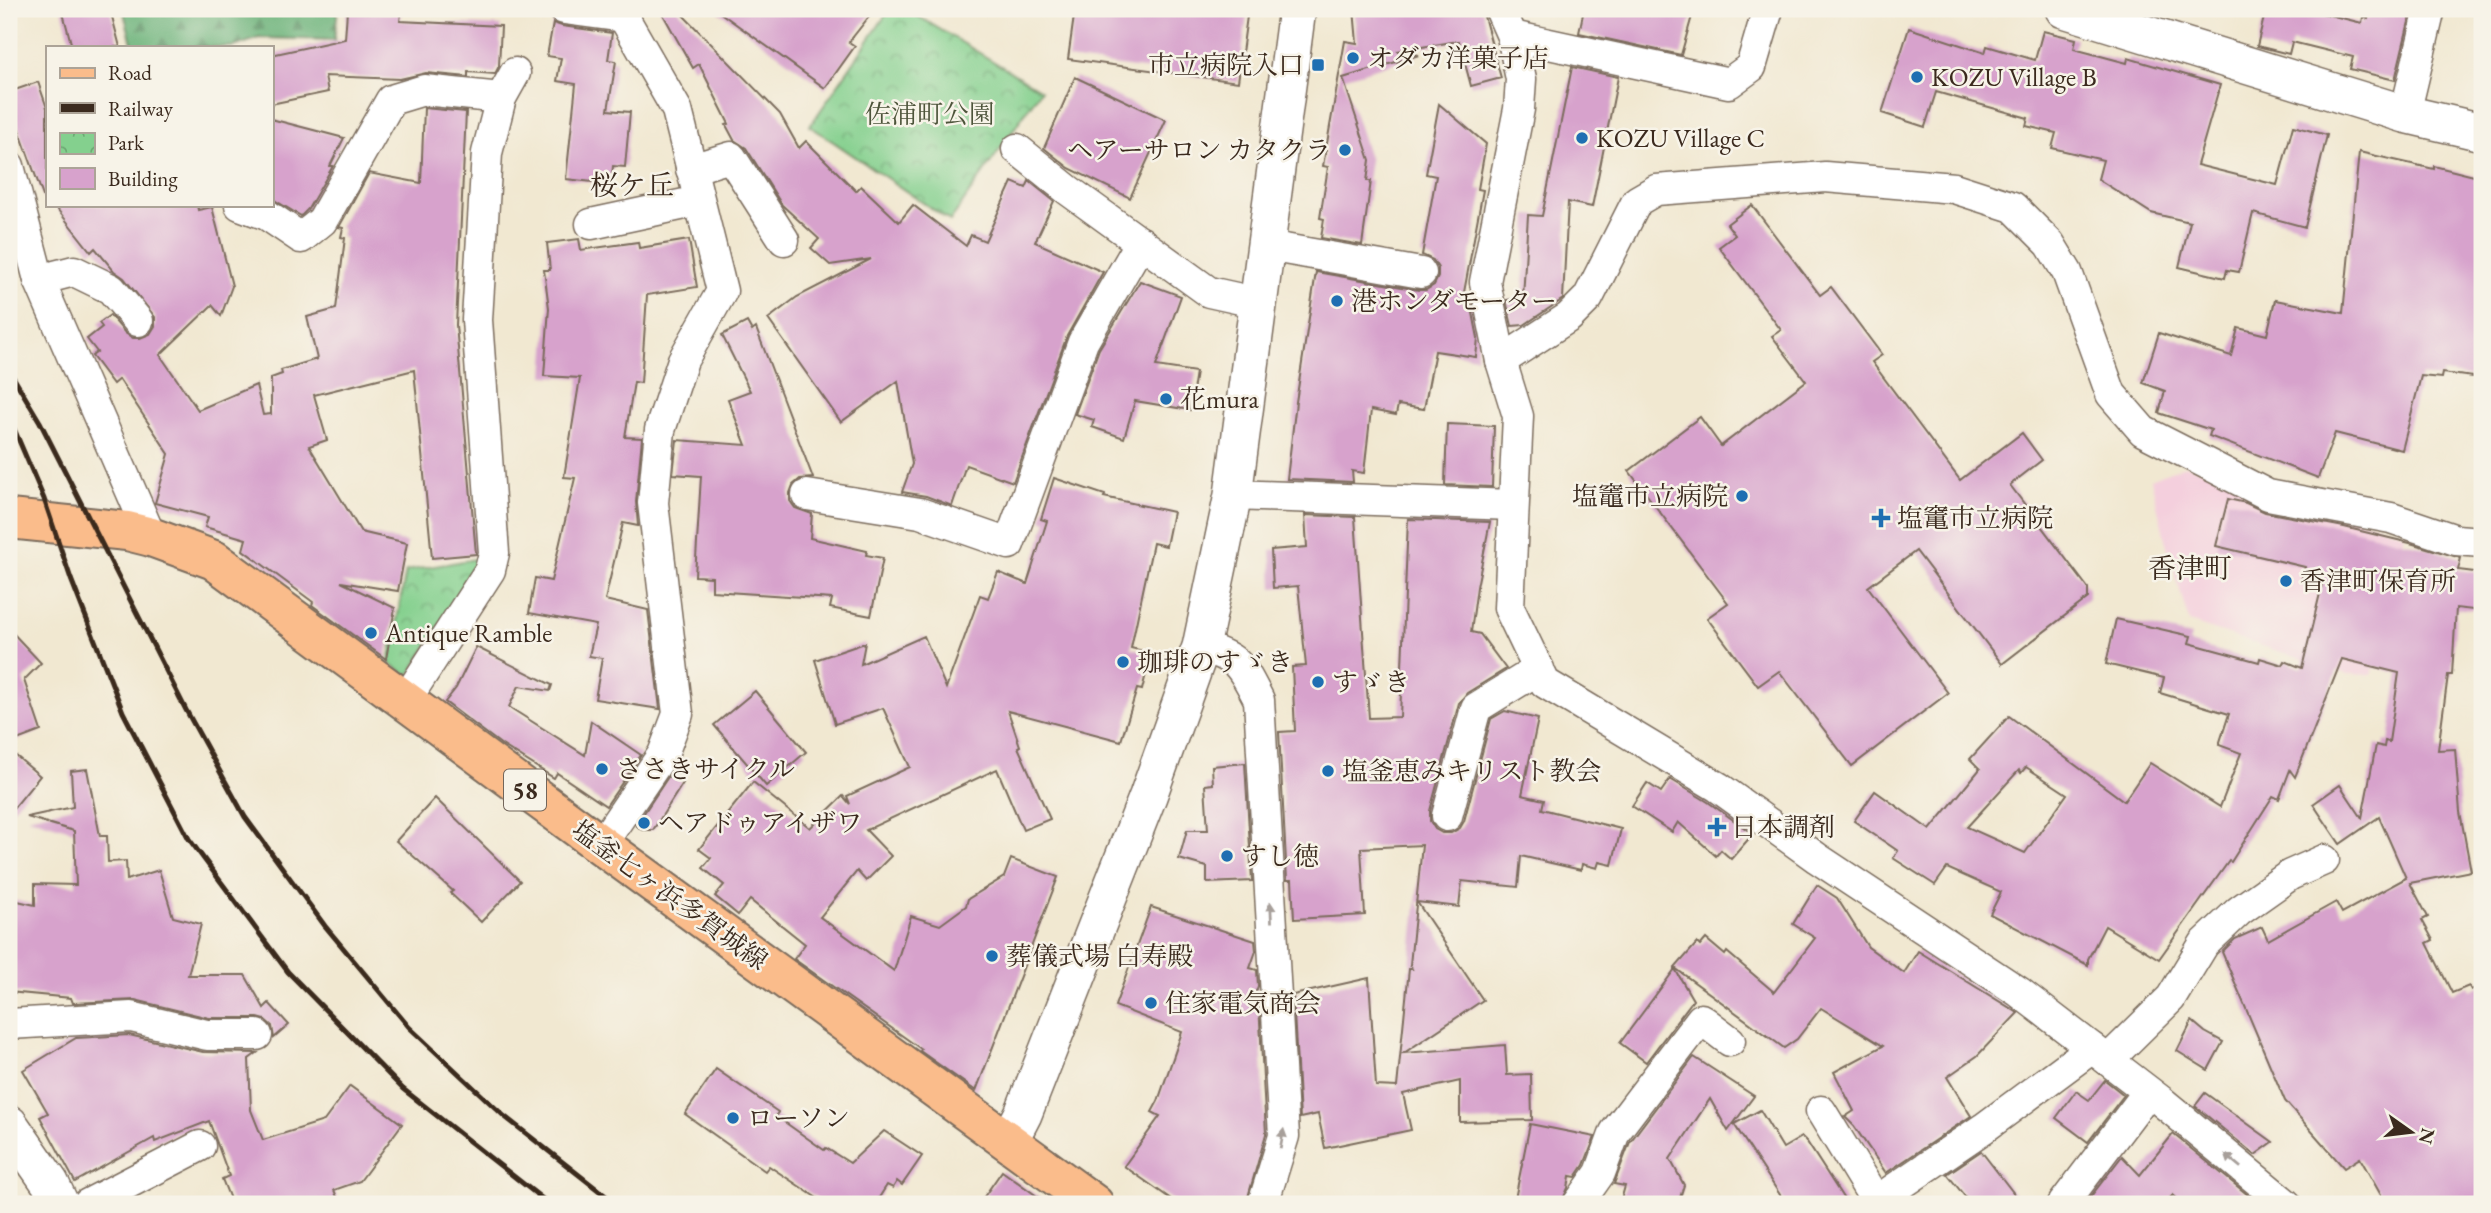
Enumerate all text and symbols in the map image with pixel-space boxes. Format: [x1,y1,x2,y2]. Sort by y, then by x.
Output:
place label: オダカ洋菓子店 [1367,41,1549,75]
legend [46,46,273,206]
place label: 市立病院入口 [1148,48,1304,82]
marker: オダカ洋菓子店 [1345,50,1361,66]
marker: 市立病院入口 [1310,57,1326,73]
text: Road [108,59,152,86]
place label: KOZU Village B [1931,60,2097,94]
marker: KOZU Village B [1909,69,1925,85]
text: Railway [108,95,174,122]
park label: 佐浦町公園 [865,97,995,131]
place label: KOZU Village C [1596,121,1765,155]
text: Park [108,129,145,156]
marker: KOZU Village C [1574,130,1590,146]
place label: ヘアーサロン カタクラ [1067,133,1331,167]
marker: ヘアーサロン カタクラ [1337,142,1353,158]
text: Building [108,165,178,192]
district label: 桜ケ丘 [590,167,674,203]
place label: 港ホンダモーター [1351,284,1557,318]
marker: 港ホンダモーター [1329,293,1345,309]
place label: 花mura [1180,382,1260,416]
marker: 花mura [1158,391,1174,407]
place label: 塩竈市立病院 [1572,479,1728,513]
marker: 塩竈市立病院 [1734,488,1750,504]
place label: 塩竃市立病院 [1897,501,2053,535]
marker: 塩竃市立病院 [1871,508,1891,528]
district label: 香津町 [2148,550,2232,586]
place label: 香津町保育所 [2300,564,2456,598]
marker: 香津町保育所 [2278,573,2294,589]
place label: Antique Ramble [384,616,552,650]
marker: Antique Ramble [363,625,379,641]
place label: 珈琲のすゞき [1137,645,1293,679]
marker: 珈琲のすゞき [1115,654,1131,670]
place label: すゞき [1332,665,1410,699]
marker: すゞき [1310,674,1326,690]
place label: ささきサイクル [616,752,795,786]
place label: 塩釜恵みキリスト教会 [1342,754,1601,788]
marker: ささきサイクル [594,761,610,777]
marker: 塩釜恵みキリスト教会 [1320,763,1336,779]
road number: 58 [504,770,546,810]
place label: ヘアドゥアイザワ [658,806,862,840]
place label: 日本調剤 [1731,810,1835,844]
street label: 塩釜七ヶ浜多賀城線 [565,812,775,978]
marker: ヘアドゥアイザワ [636,815,652,831]
marker: 日本調剤 [1709,819,1725,835]
place label: すし徳 [1241,839,1319,873]
marker: すし徳 [1219,848,1235,864]
one-way arrow [1266,901,1277,923]
place label: 葬儀式場 白寿殿 [1006,939,1193,973]
marker: 葬儀式場 白寿殿 [984,948,1000,964]
place label: 住家電気商会 [1165,986,1321,1020]
marker: 住家電気商会 [1143,995,1159,1011]
north arrow [2376,1098,2446,1168]
place label: ローソン [747,1101,850,1135]
marker: ローソン [725,1110,741,1126]
text: N [2413,1126,2441,1147]
one-way arrow [1277,1128,1288,1150]
one-way arrow [2225,1154,2242,1169]

